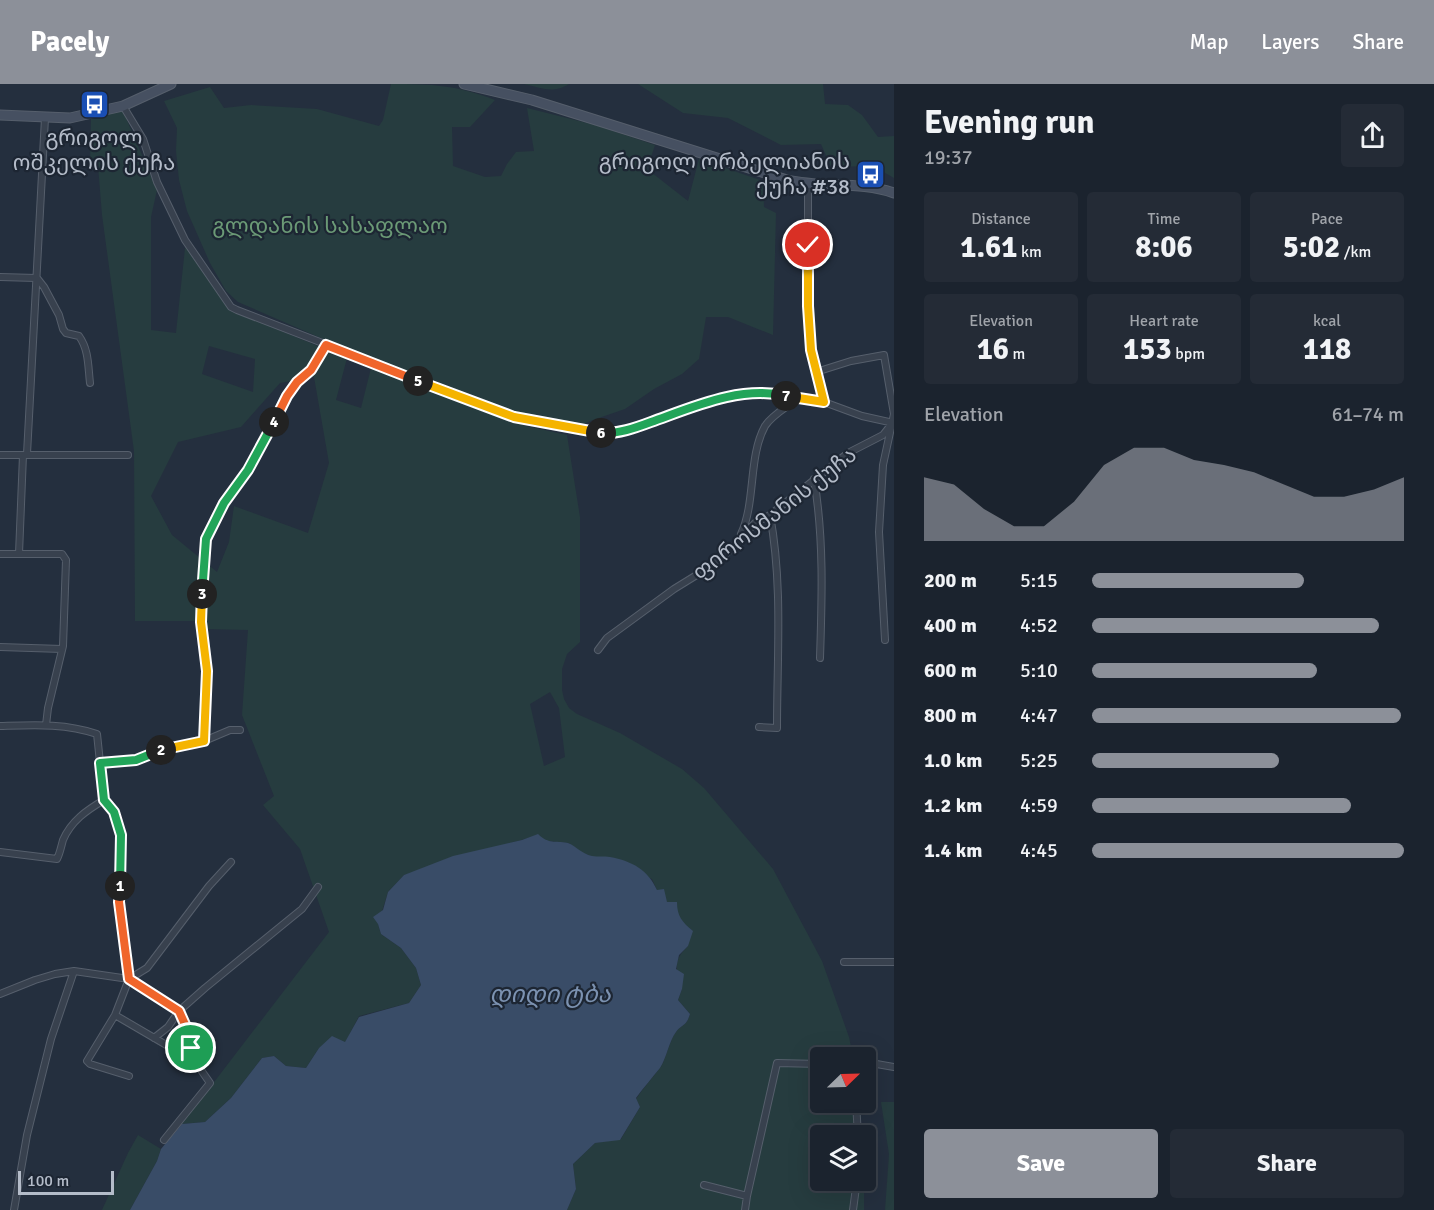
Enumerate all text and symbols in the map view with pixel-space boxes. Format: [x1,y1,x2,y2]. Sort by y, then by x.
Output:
text: Pacely [30,25,109,59]
text: Map [1190,29,1228,55]
text: Layers [1261,29,1319,55]
text: Share [1352,29,1404,55]
bus stop icon: გრიგოლ ოშკელის ქუჩა [78,89,110,121]
text: Evening run [924,102,1094,143]
button: share [1341,104,1404,167]
place label: გრიგოლ ოშკელის ქუჩა [13,124,175,176]
text: 19:37 [924,145,973,170]
place label: გრიგოლ ორბელიანის ქუჩა #38 [599,148,850,200]
bus stop icon: გრიგოლ ორბელიანის ქუჩა #38 [855,158,887,190]
text: Distance [971,209,1031,229]
text: Time [1148,209,1180,229]
text: Pace [1311,209,1343,229]
park label: გლდანის სასაფლაო [212,212,448,239]
pin [782,219,833,270]
icon: check [791,228,824,261]
text: 1.61 [960,229,1017,266]
text: 8:06 [1135,229,1193,266]
text: 5:02 [1283,229,1340,266]
text: km [1017,242,1042,262]
text: /km [1340,242,1371,262]
text: Elevation [969,311,1033,331]
text: Heart rate [1129,311,1199,331]
text: kcal [1313,311,1341,331]
text: 16 [977,331,1009,368]
text: 153 [1123,331,1172,368]
text: 118 [1303,331,1351,368]
text: m [1009,344,1025,364]
text: bpm [1172,344,1205,364]
pin: 5 [403,366,433,396]
text: 5 [414,371,422,391]
pin: 7 [771,381,801,411]
text: 7 [782,386,790,406]
text: Elevation [924,402,1004,427]
text: 61–74 m [1332,402,1404,427]
pin: 4 [259,407,289,437]
text: 4 [270,412,278,432]
pin: 6 [586,418,616,448]
text: 6 [597,423,605,443]
street label: ფიროსმანის ქუჩა [687,441,862,586]
text: 200 m [924,568,977,593]
text: 5:15 [1020,568,1058,593]
pin: 3 [187,579,217,609]
text: 3 [198,584,206,604]
text: 400 m [924,613,977,638]
text: 4:52 [1020,613,1058,638]
text: 600 m [924,658,977,683]
text: 5:10 [1020,658,1058,683]
text: 800 m [924,703,977,728]
text: 4:47 [1020,703,1058,728]
pin: 2 [146,735,176,765]
text: 2 [157,740,165,760]
text: 1.0 km [924,748,982,773]
text: 5:25 [1020,748,1058,773]
text: 1.2 km [924,793,982,818]
text: 4:59 [1020,793,1058,818]
text: 1.4 km [924,838,982,863]
text: 4:45 [1020,838,1058,863]
pin: 1 [105,871,135,901]
text: 1 [116,876,124,896]
water label: დიდი ტბა [489,979,611,1009]
pin [165,1022,216,1073]
icon: arrive [174,1031,207,1064]
north arrow [810,1047,876,1113]
map controls [810,1047,876,1191]
button: layers [810,1125,876,1191]
button: Save [924,1129,1158,1198]
button: Share [1170,1129,1404,1198]
scale bar [18,1168,114,1196]
text: 100 m [27,1171,69,1191]

